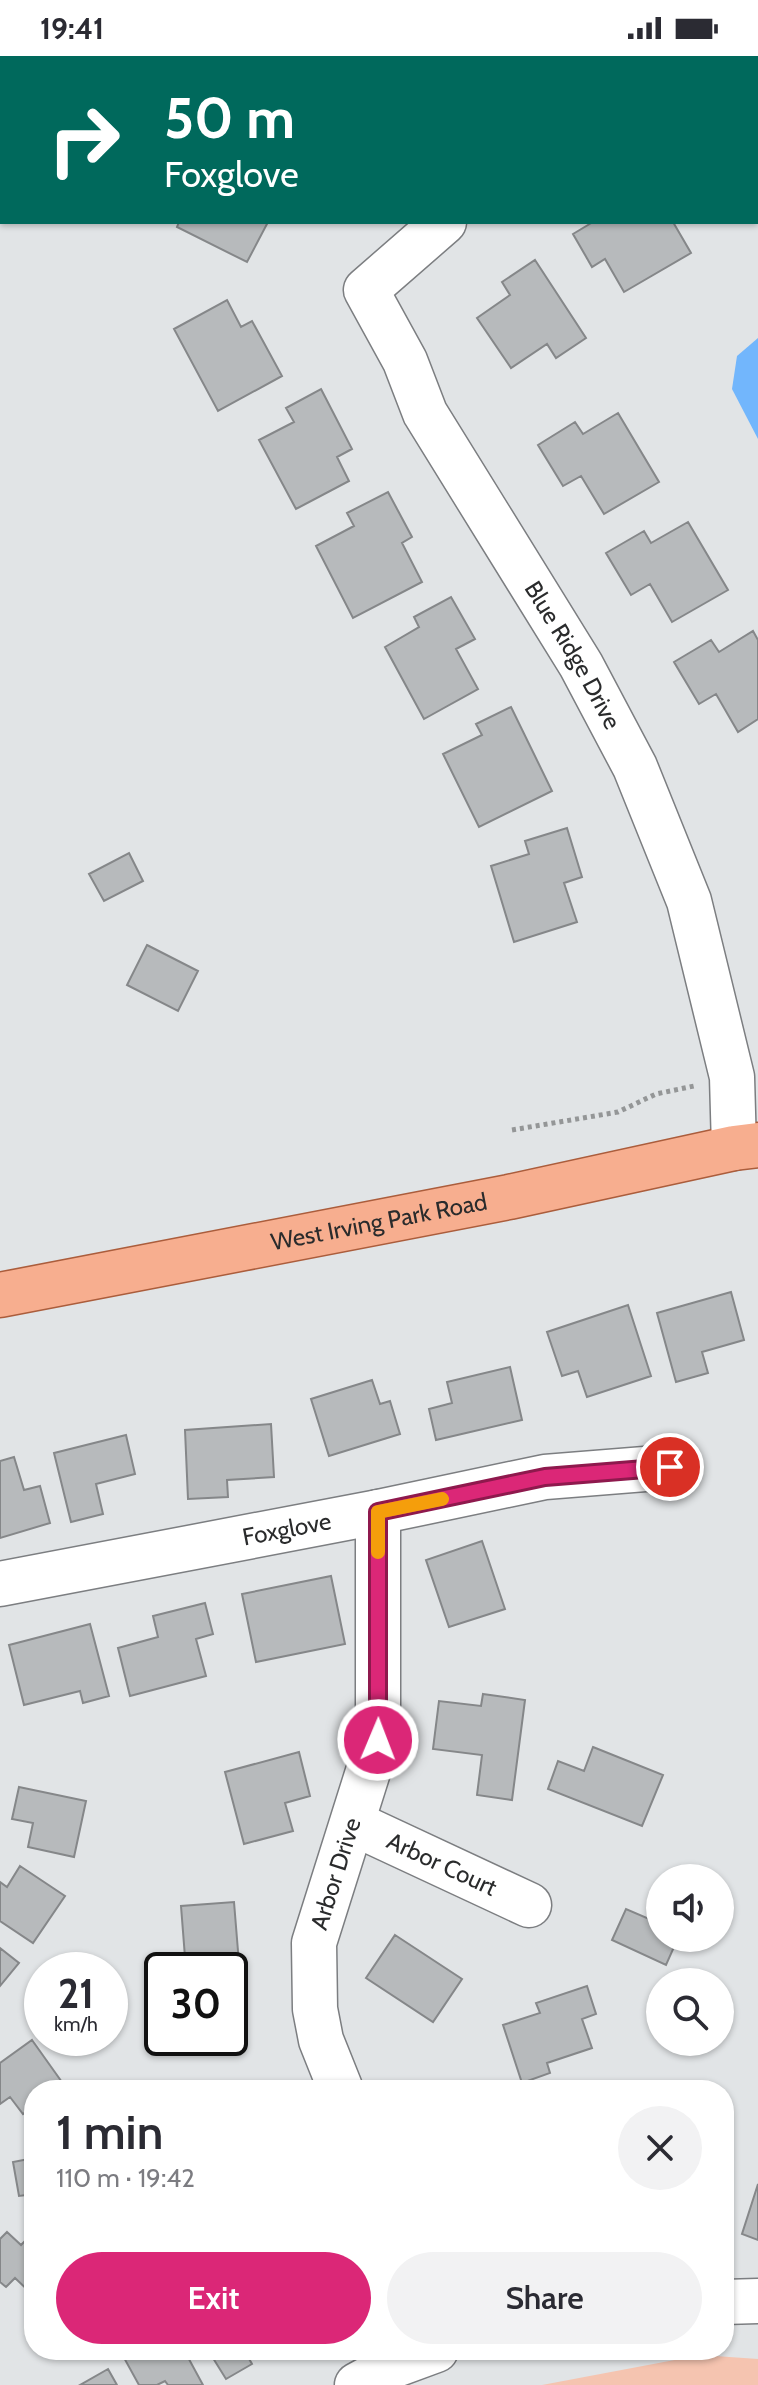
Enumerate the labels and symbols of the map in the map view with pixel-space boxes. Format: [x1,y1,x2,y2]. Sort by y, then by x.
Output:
street label: Blue Ridge Drive [519,576,627,734]
street label: West Irving Park Road [268,1187,489,1257]
pin [636,1433,704,1501]
street label: Foxglove [240,1506,334,1552]
position arrow [336,1698,420,1782]
street label: Arbor Drive [304,1814,367,1933]
street label: Arbor Court [383,1826,502,1902]
speed limit sign: 30 [144,1952,248,2056]

